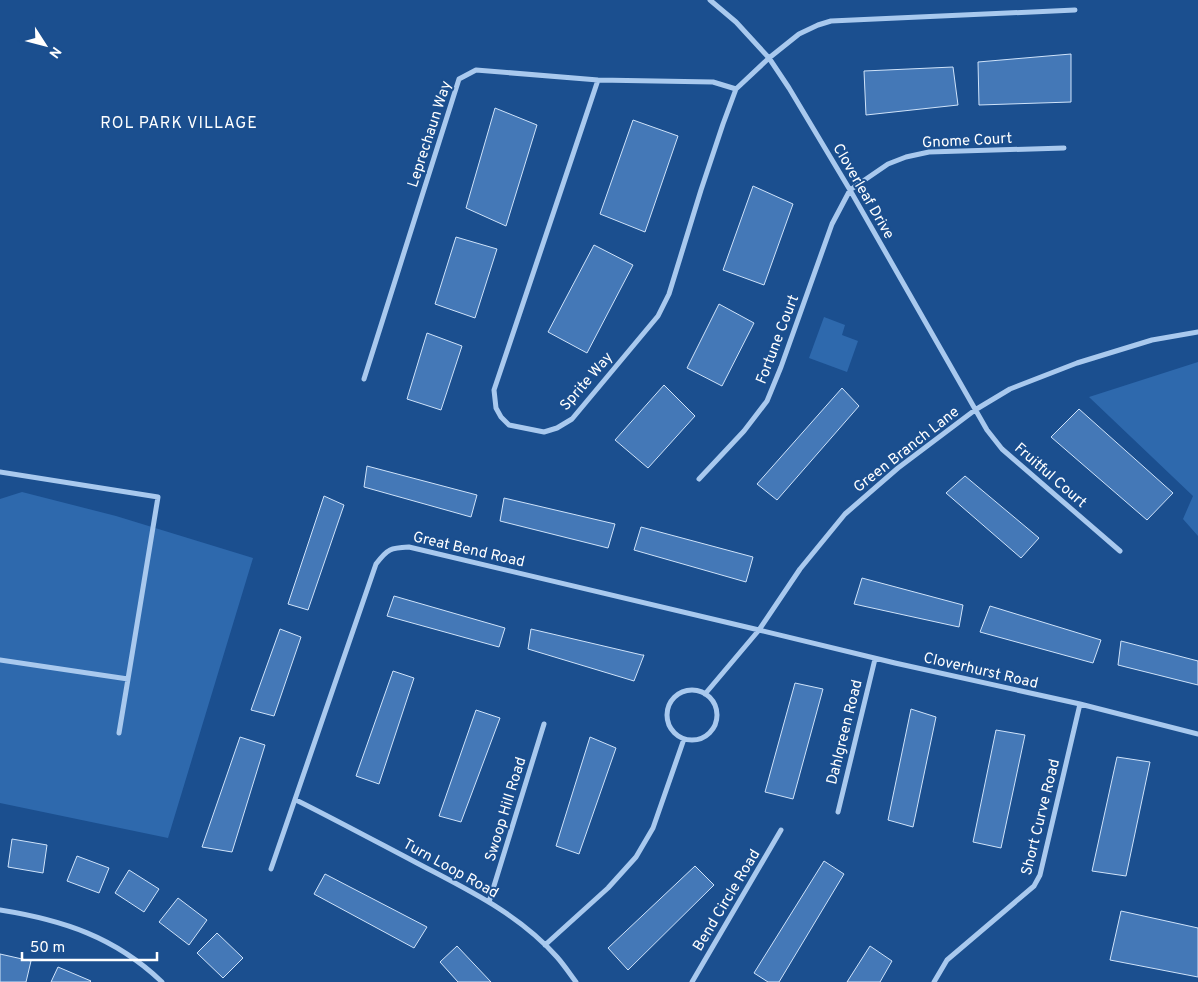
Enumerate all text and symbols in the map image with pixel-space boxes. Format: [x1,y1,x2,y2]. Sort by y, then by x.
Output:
north arrow [20,20,70,70]
text: N [44,43,64,61]
street label: Leprechaun Way [404,79,457,190]
district label: ROL PARK VILLAGE [100,114,258,134]
street label: Gnome Court [922,130,1013,153]
street label: Cloverleaf Drive [828,140,898,243]
street label: Fortune Court [753,292,804,387]
street label: Sprite Way [556,349,618,415]
street label: Green Branch Lane [850,403,964,497]
street label: Fruitful Court [1010,440,1090,513]
street label: Great Bend Road [411,528,526,573]
street label: Cloverhurst Road [922,649,1040,694]
street label: Dahlgreen Road [823,678,868,787]
street label: Swoop Hill Road [482,755,531,864]
street label: Short Curve Road [1018,757,1065,878]
street label: Turn Loop Road [399,835,501,903]
street label: Bend Circle Road [689,846,765,955]
scale bar [22,930,158,962]
text: 50 m [30,939,65,958]

